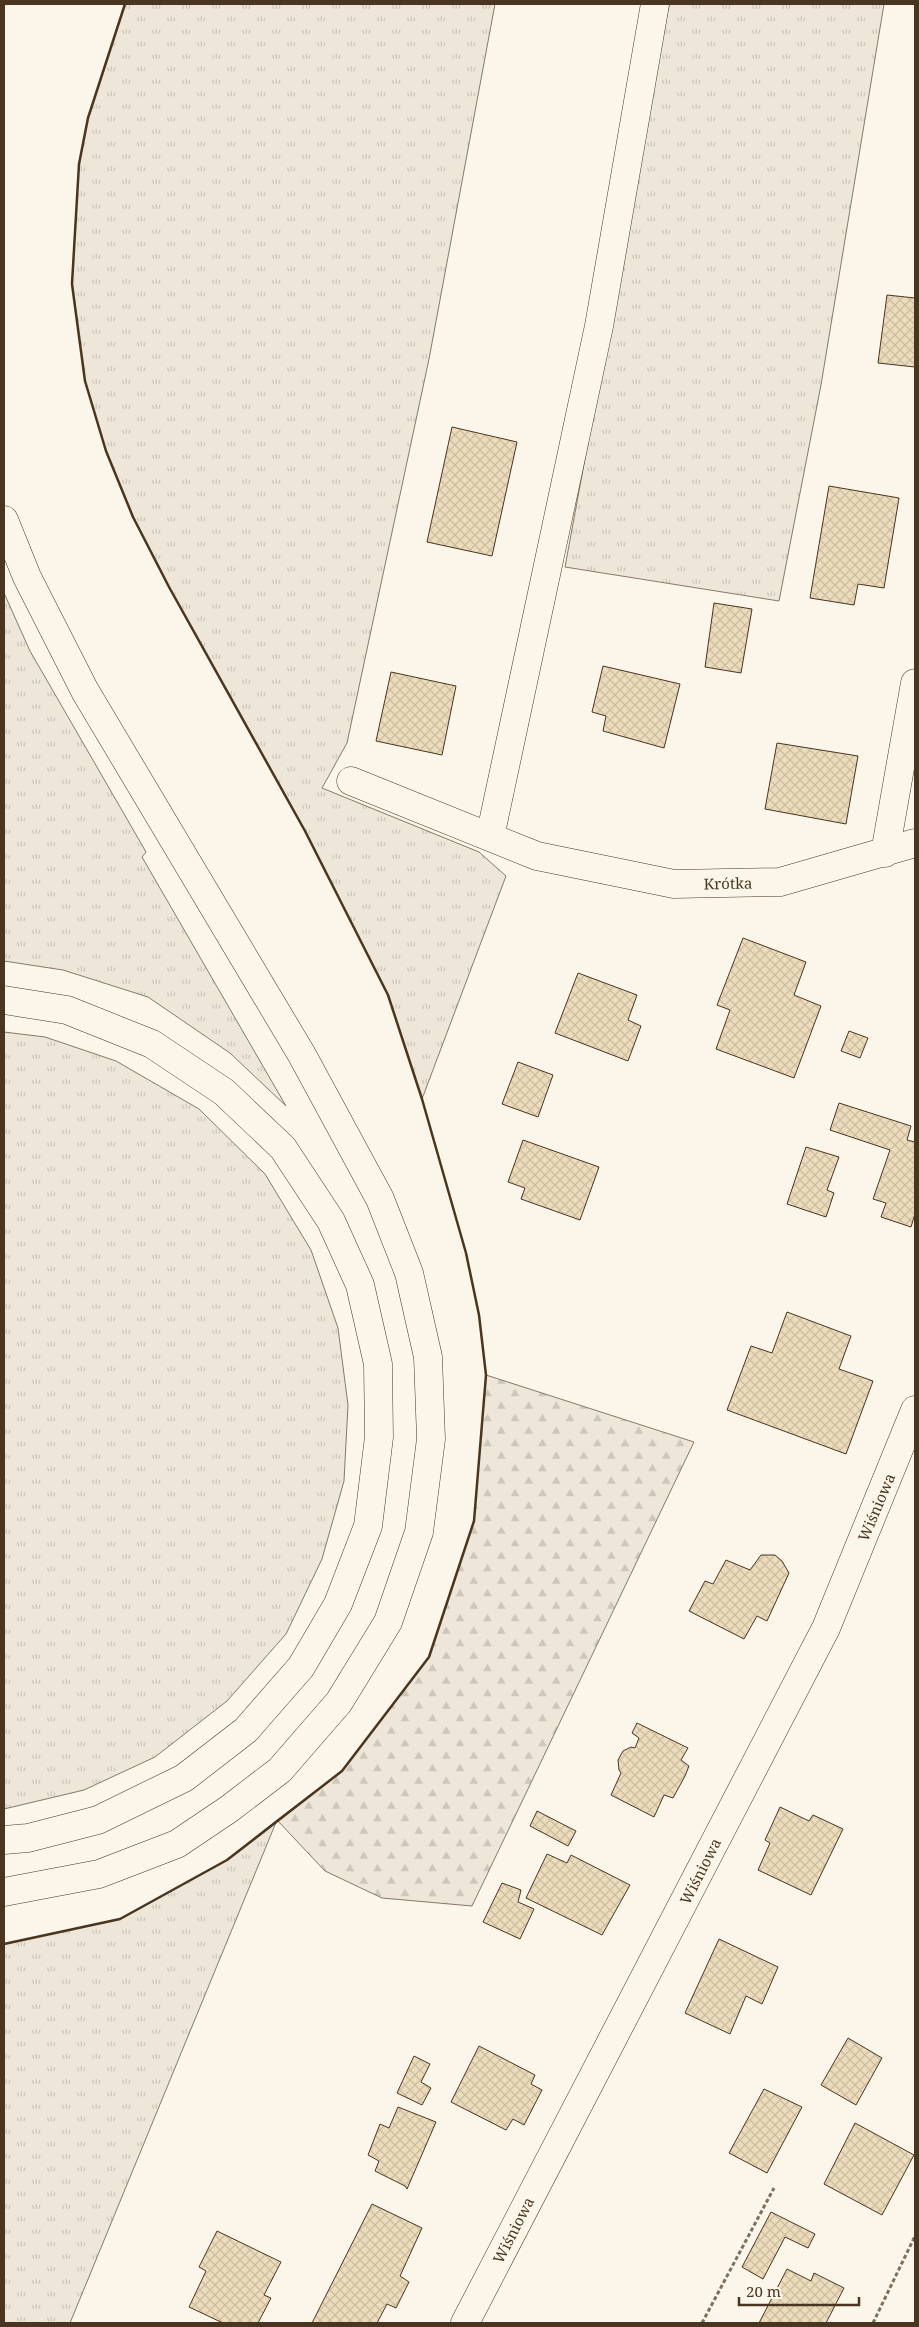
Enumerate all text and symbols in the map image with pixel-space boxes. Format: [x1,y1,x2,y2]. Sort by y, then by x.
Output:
street label: Krótka [703,873,753,893]
street label: Wiśniowa [853,1470,899,1544]
street label: Wiśniowa [675,1834,725,1908]
street label: Wiśniowa [488,2193,538,2267]
scale bar [739,2274,859,2306]
text: 20 m [746,2281,781,2301]

